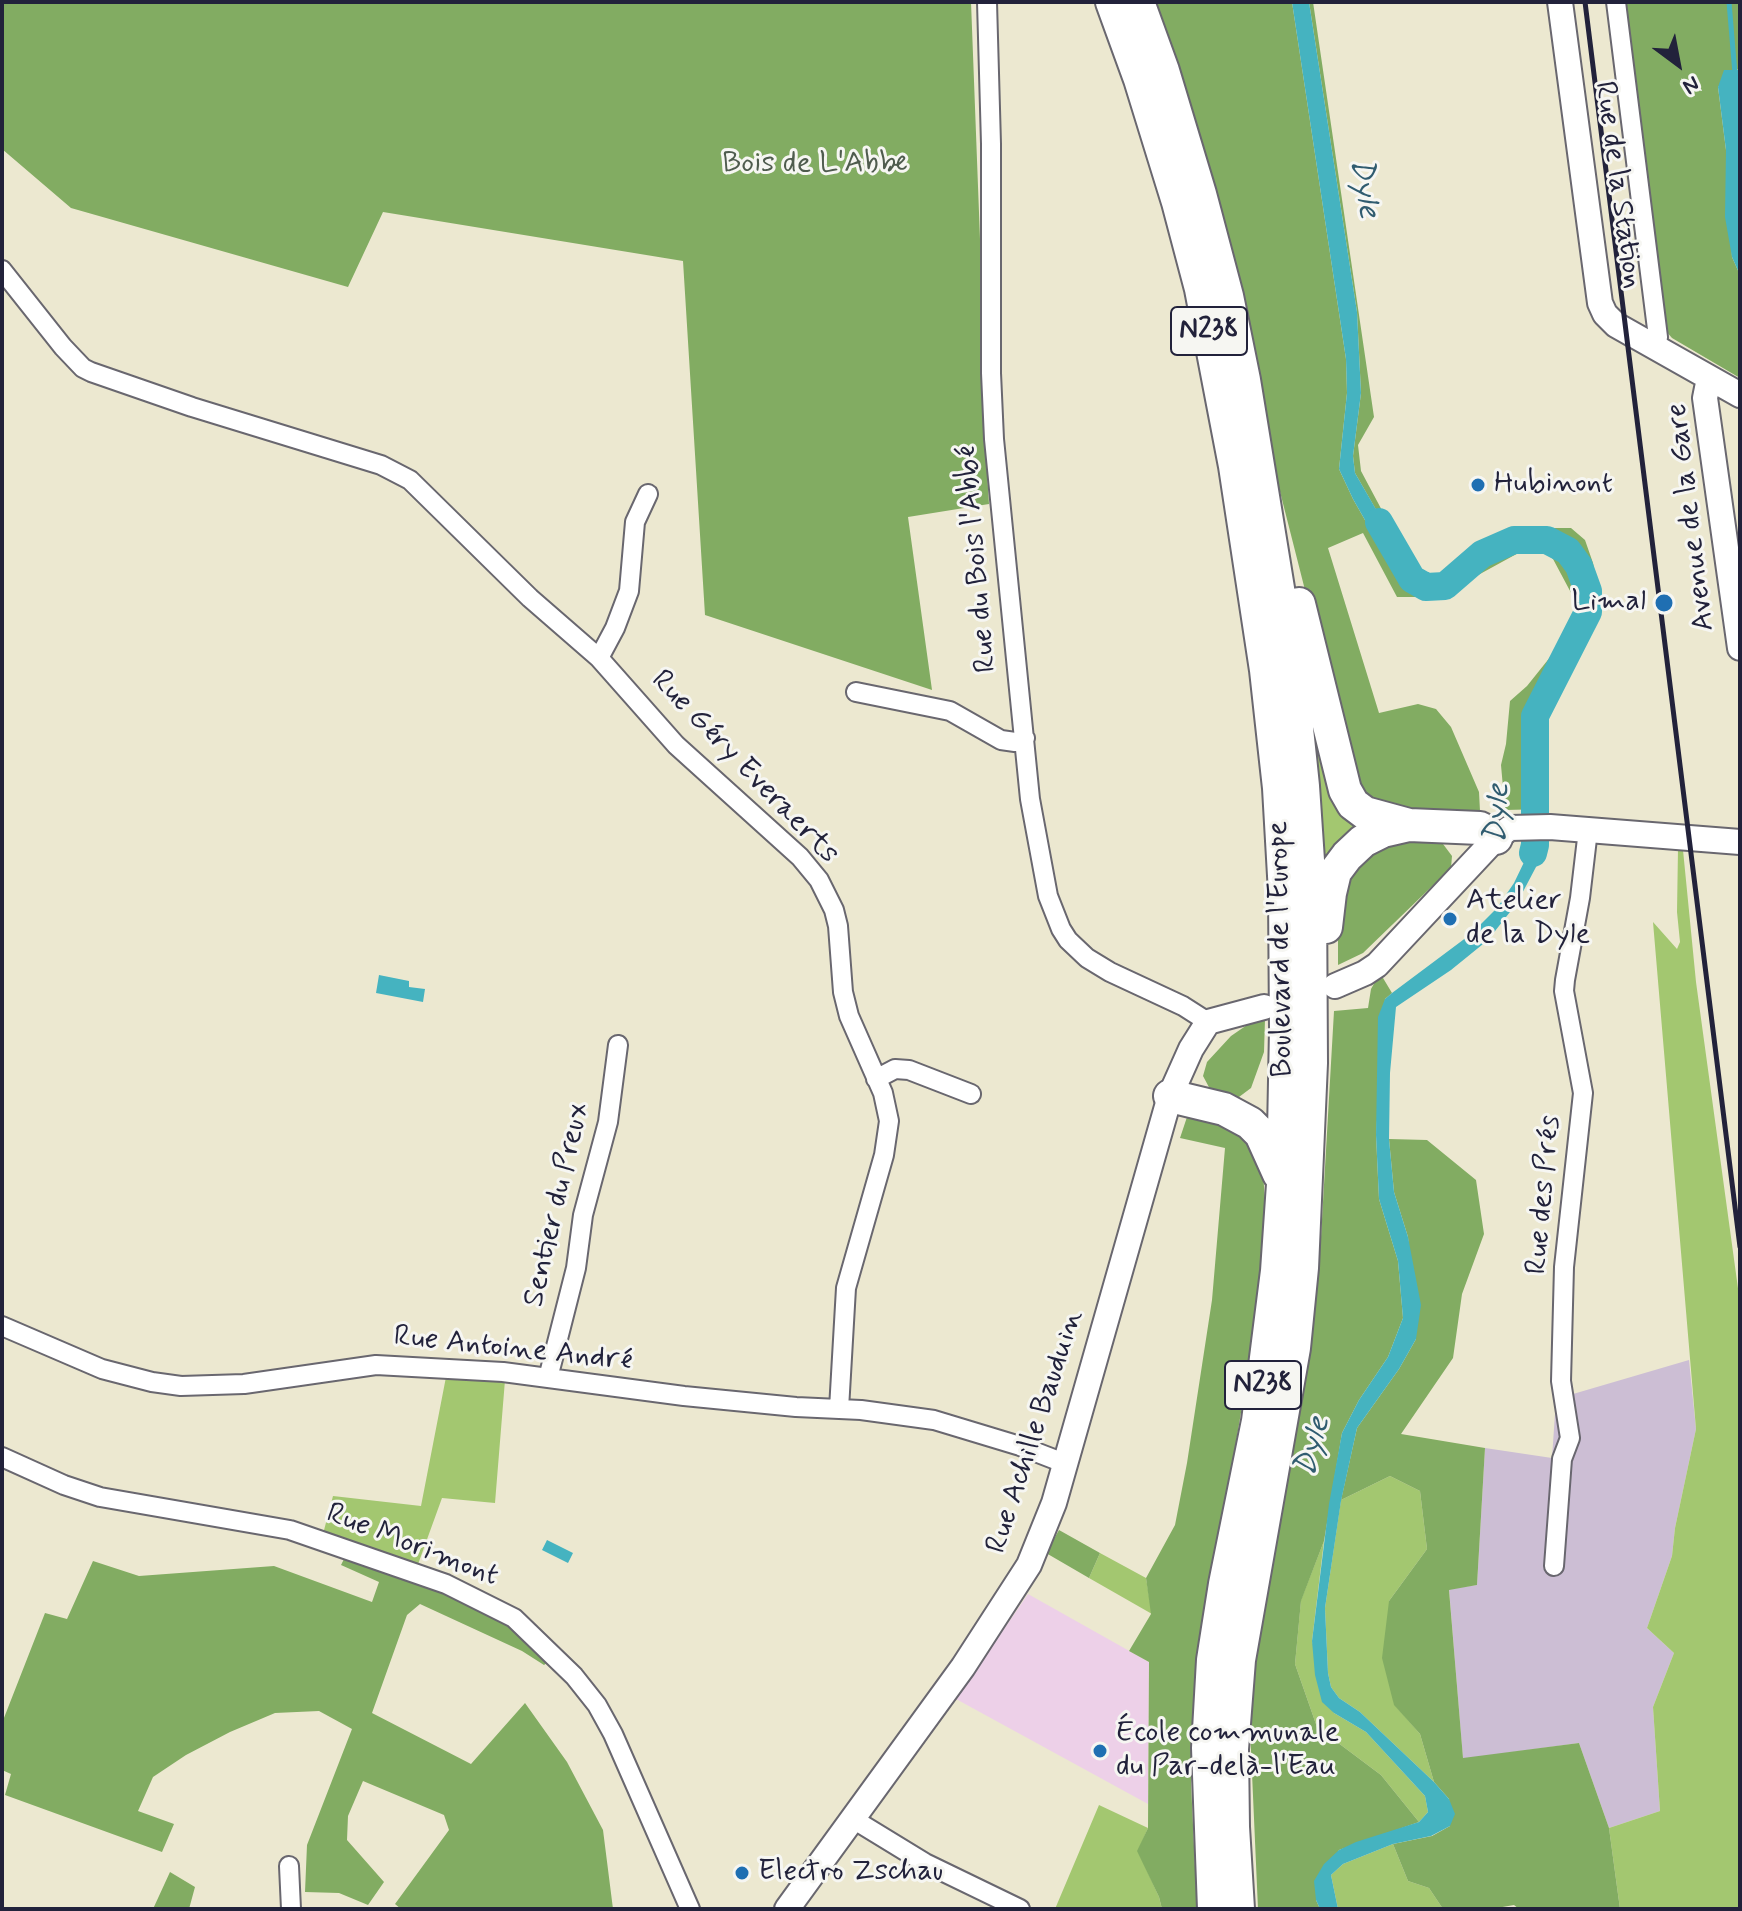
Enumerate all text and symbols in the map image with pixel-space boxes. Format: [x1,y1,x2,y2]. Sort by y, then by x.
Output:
north arrow [1638,24,1718,104]
text: N [1677,69,1704,100]
street label: Rue de la Station [1585,79,1649,291]
park label: Bois de L'Abbe [722,147,908,183]
water label: Dyle [1339,155,1387,221]
road number: N238 [1171,307,1247,355]
street label: Avenue de la Gare [1660,401,1724,633]
street label: Rue du Bois l'Abbé [950,444,1006,674]
place label: Hubinont [1494,467,1613,503]
marker: Hubinont [1469,476,1487,494]
place label: Limal [1571,585,1646,621]
marker: Limal [1653,592,1675,614]
street label: Rue Géry Everaerts [642,664,846,872]
water label: Dyle [1478,783,1520,845]
street label: Boulevard de l'Europe [1262,820,1302,1078]
place label: Atelier de la Dyle [1466,884,1590,954]
marker: Atelier de la Dyle [1441,910,1459,928]
street label: Sentier du Preux [517,1099,599,1311]
street label: Rue des Prés [1520,1114,1570,1276]
street label: Rue Achille Bauduin [980,1306,1092,1558]
street label: Rue Antoine André [392,1320,634,1380]
road number: N238 [1225,1361,1301,1409]
water label: Dyle [1288,1413,1340,1481]
street label: Rue Morimont [321,1497,503,1595]
place label: École communale du Par-delà-l'Eau [1116,1716,1339,1786]
marker: École communale du Par-delà-l'Eau [1091,1742,1109,1760]
place label: Electro Zschau [758,1855,943,1891]
marker: Electro Zschau [733,1864,751,1882]

